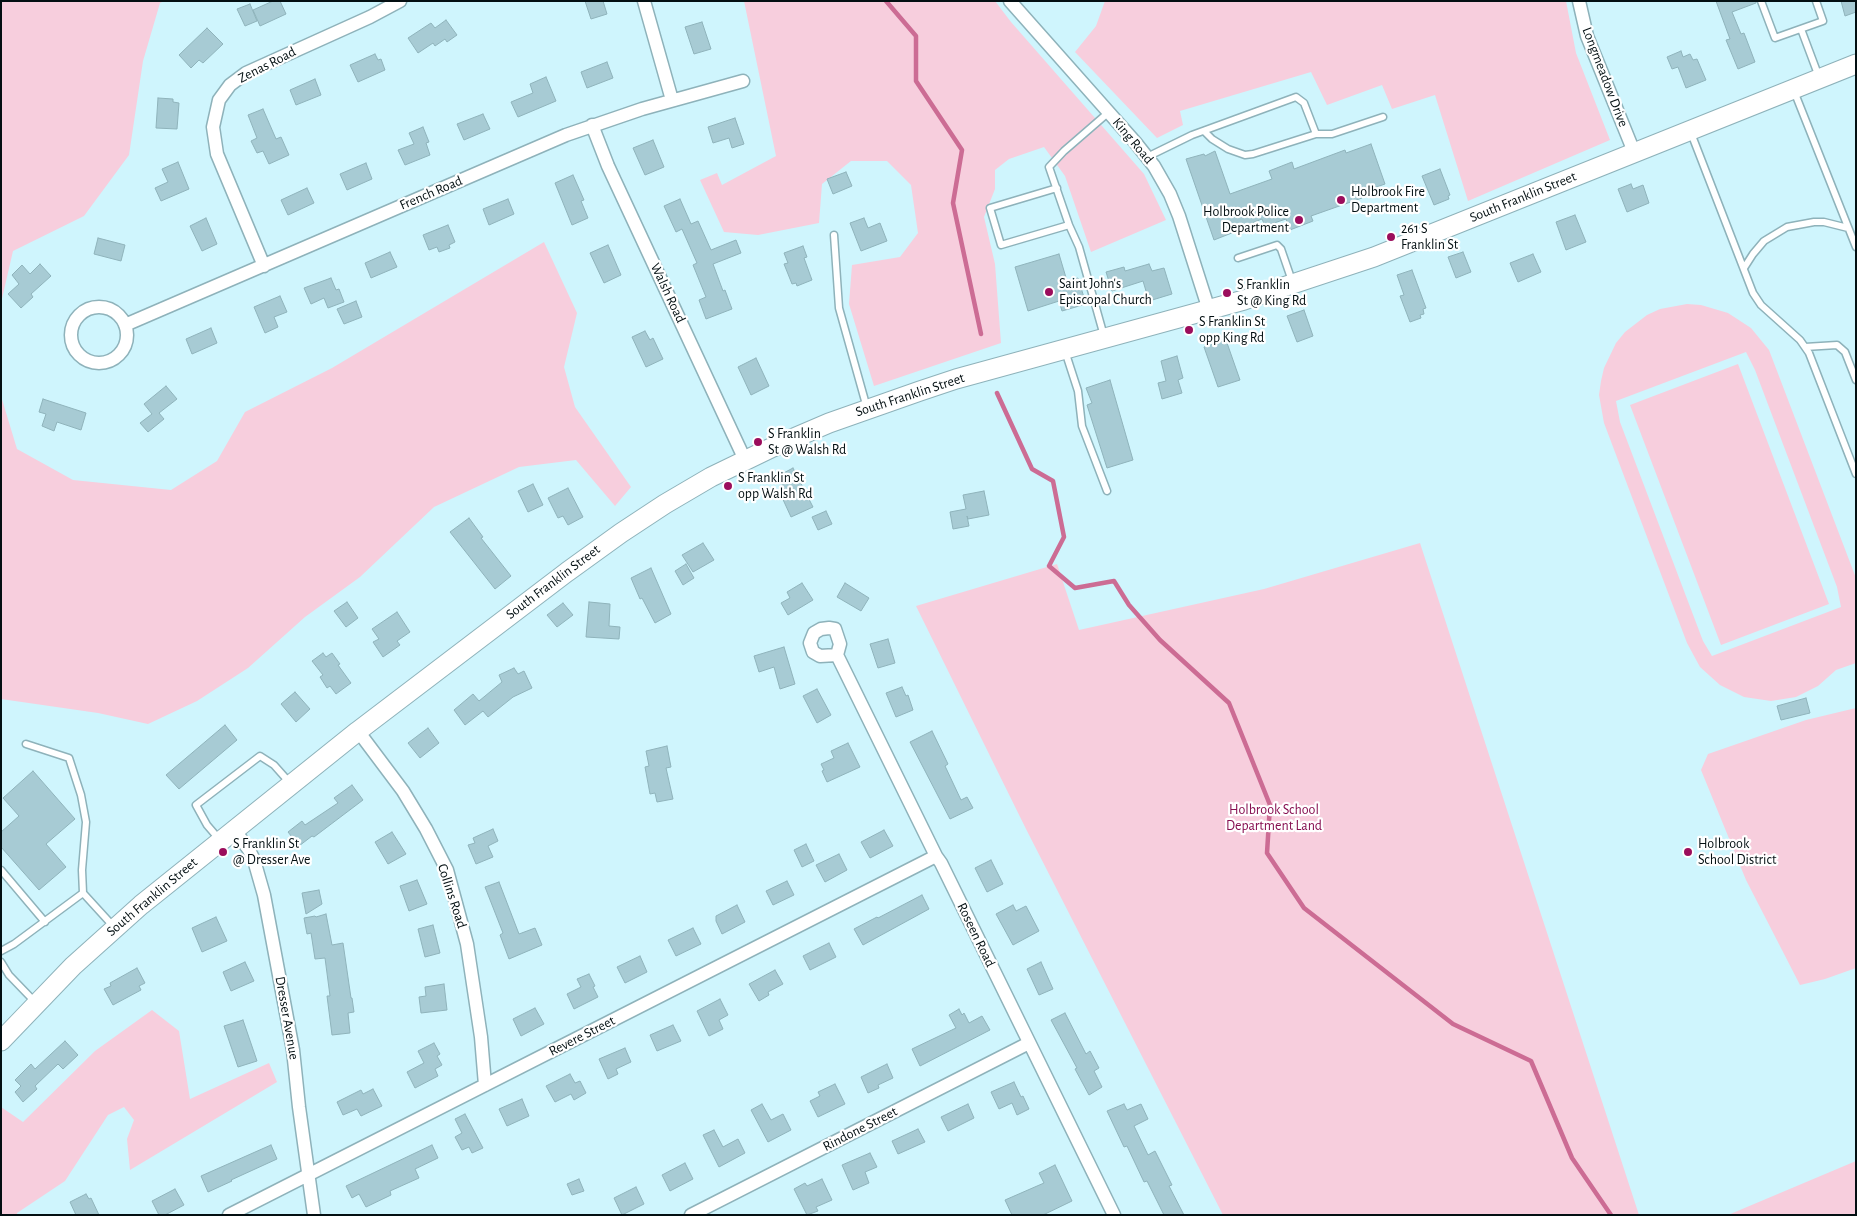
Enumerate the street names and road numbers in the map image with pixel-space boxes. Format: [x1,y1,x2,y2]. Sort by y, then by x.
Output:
street label: Longmeadow Drive [1578,25,1632,129]
street label: Zenas Road [235,43,299,87]
street label: King Road [1109,114,1157,168]
street label: South Franklin Street [1467,168,1579,226]
street label: French Road [397,172,465,214]
street label: Walsh Road [647,260,689,326]
street label: South Franklin Street [853,369,967,421]
street label: South Franklin Street [503,541,603,623]
street label: South Franklin Street [103,854,201,940]
street label: Collins Road [434,862,470,930]
street label: Roseen Road [953,900,999,970]
street label: Dresser Avenue [271,975,303,1061]
street label: Revere Street [546,1012,618,1060]
street label: Rindone Street [820,1103,900,1155]

